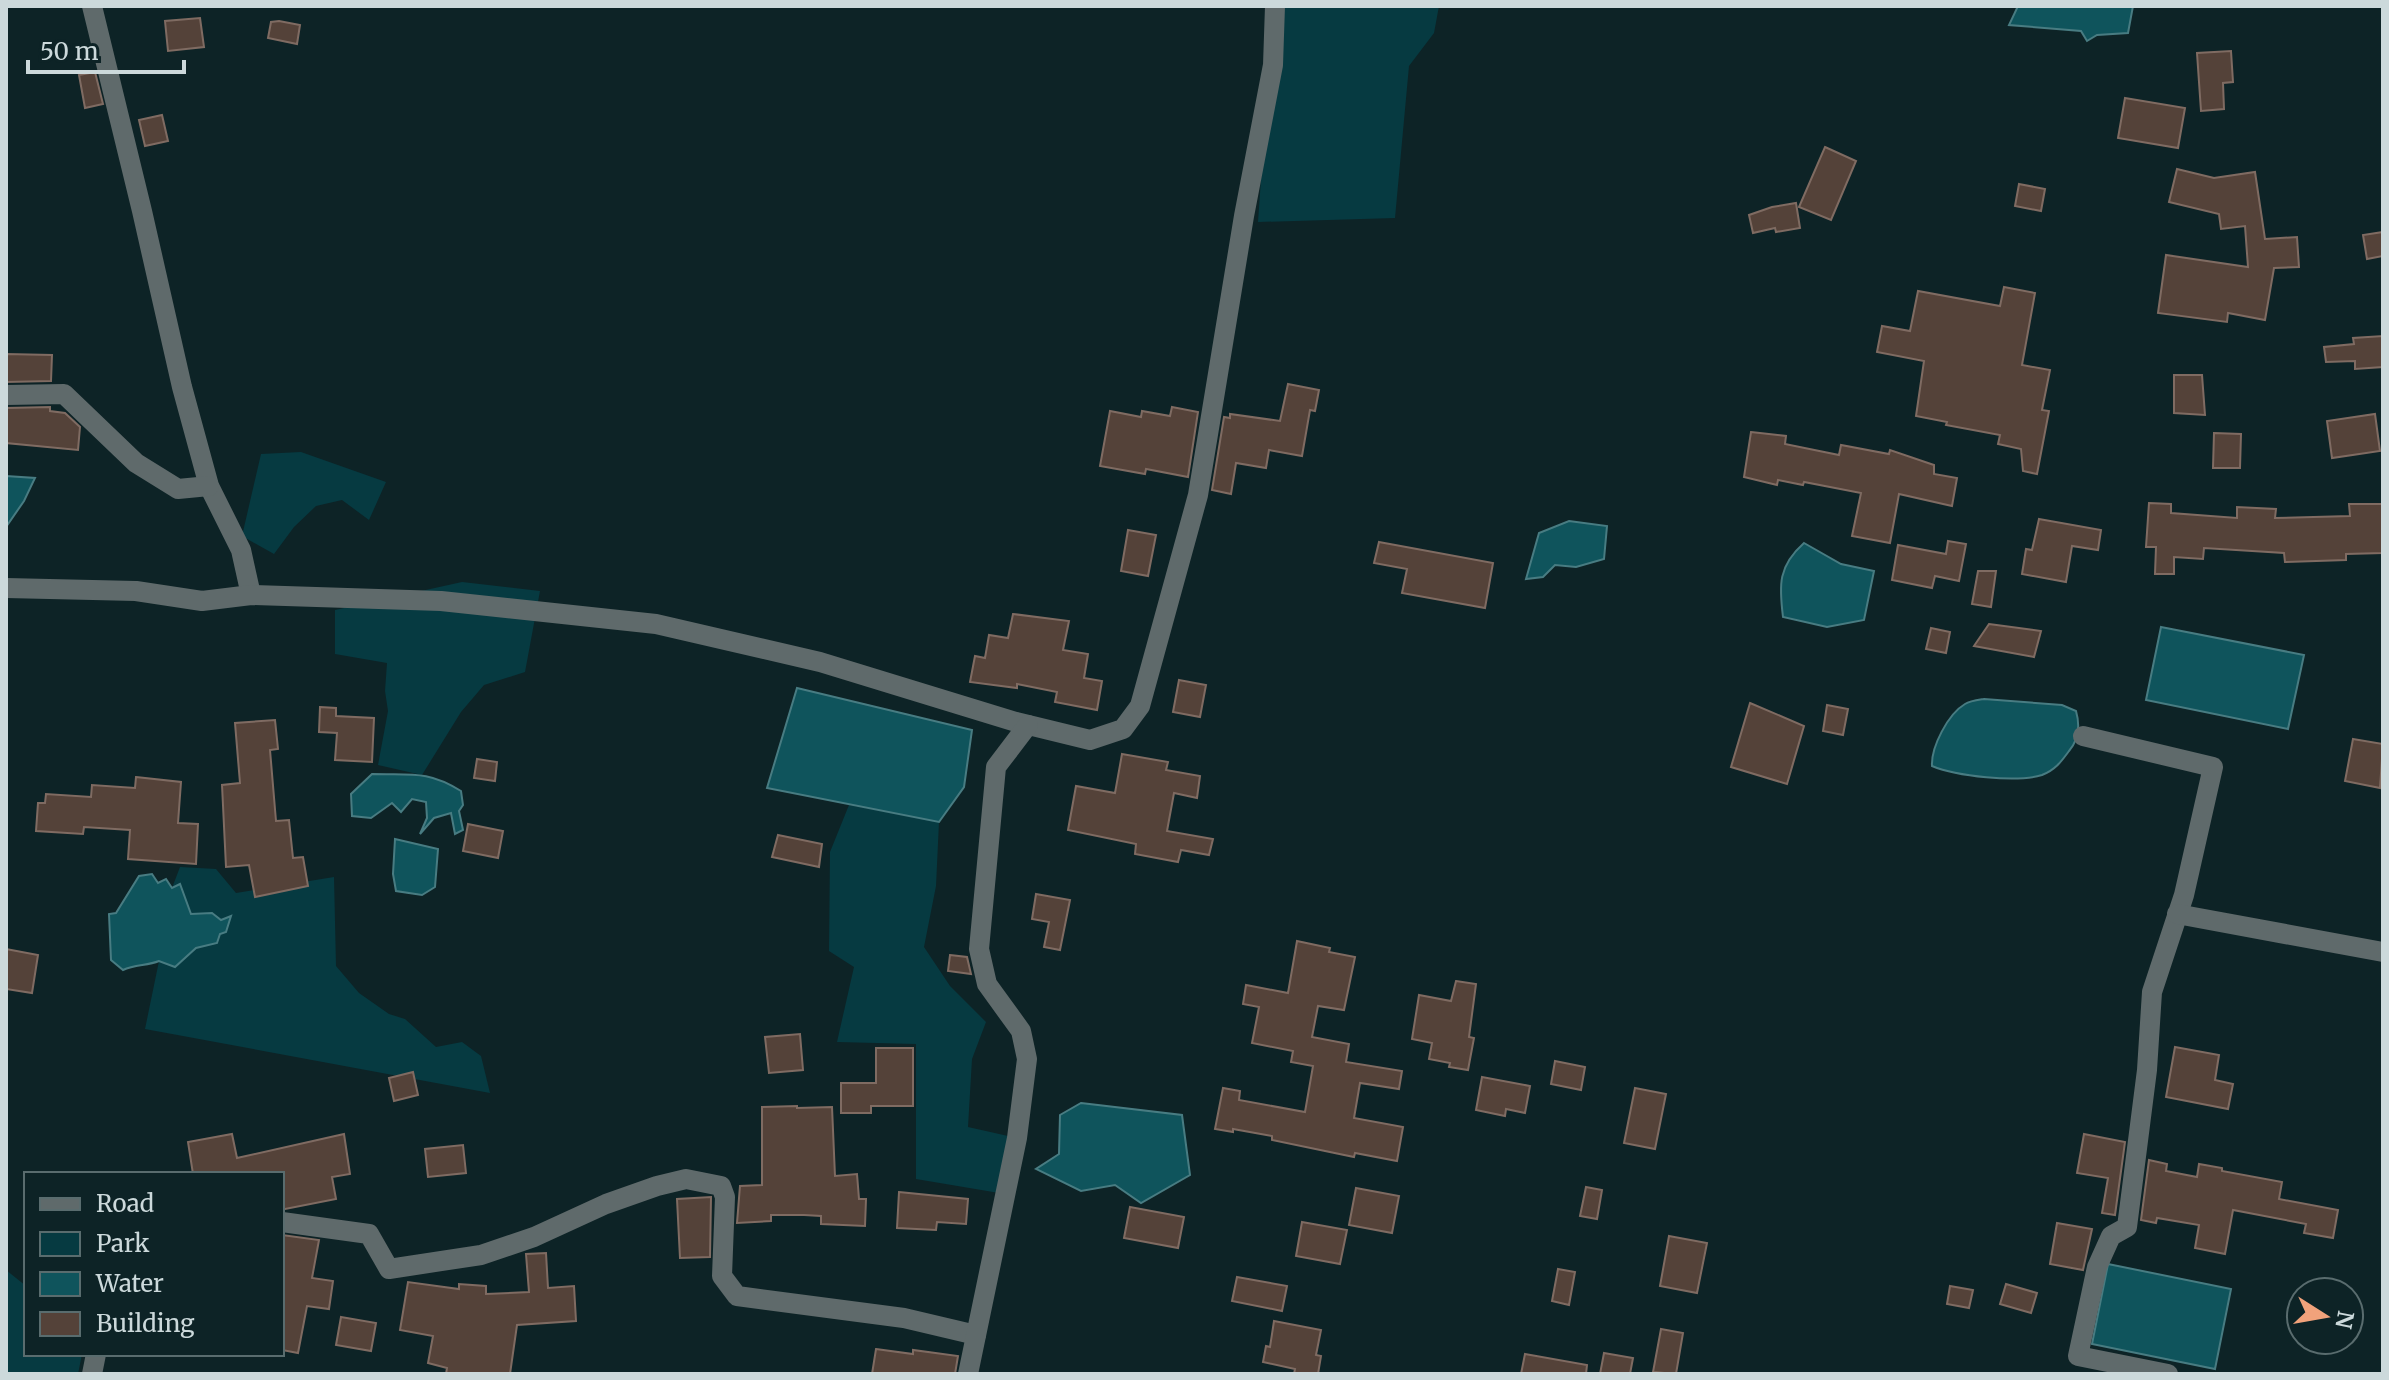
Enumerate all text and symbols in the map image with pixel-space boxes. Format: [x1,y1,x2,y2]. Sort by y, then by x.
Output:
scale bar [28,24,184,74]
text: 50 m [40,36,99,67]
legend [24,1172,284,1356]
text: Road [96,1188,154,1219]
text: Park [96,1228,150,1259]
text: Water [95,1268,164,1299]
north arrow [2285,1276,2365,1356]
text: Building [96,1308,195,1339]
text: N [2329,1309,2360,1332]

